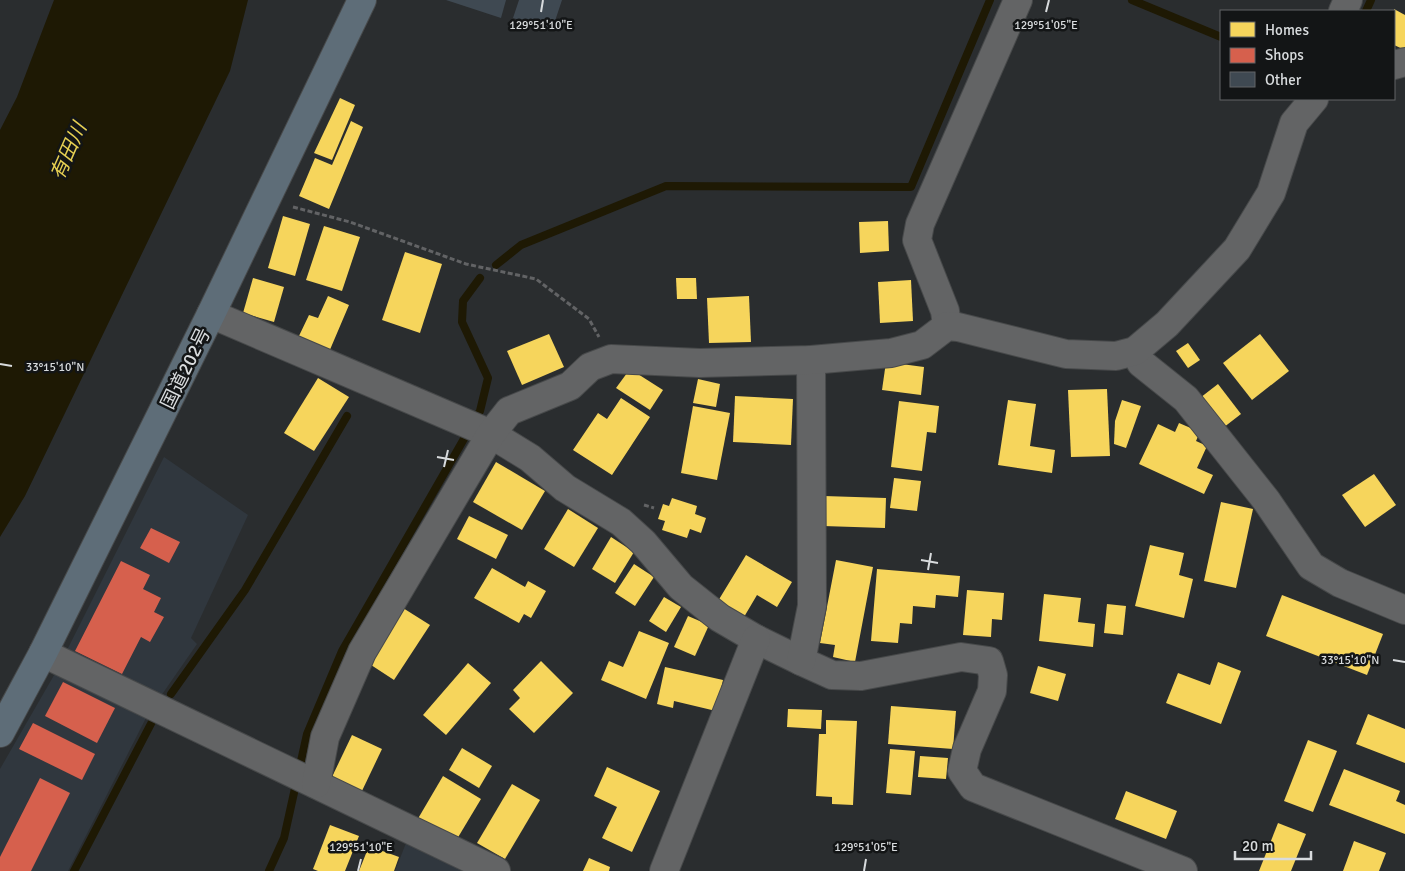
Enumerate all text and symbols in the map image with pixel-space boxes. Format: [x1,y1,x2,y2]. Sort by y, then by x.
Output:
legend [1220,10,1395,100]
text: 129°51'10"E [509,18,573,33]
text: 129°51'05"E [1014,18,1078,33]
text: Homes [1265,21,1309,39]
text: Shops [1265,46,1304,64]
text: Other [1265,71,1302,89]
water label: 有田川 [45,117,93,184]
street label: 国道202号 [156,324,216,413]
text: 33°15'10"N [26,360,84,375]
text: 33°15'10"N [1321,653,1379,668]
scale bar [1235,828,1311,860]
text: 20 m [1242,837,1273,855]
text: 129°51'10"E [329,840,393,855]
text: 129°51'05"E [834,840,898,855]

